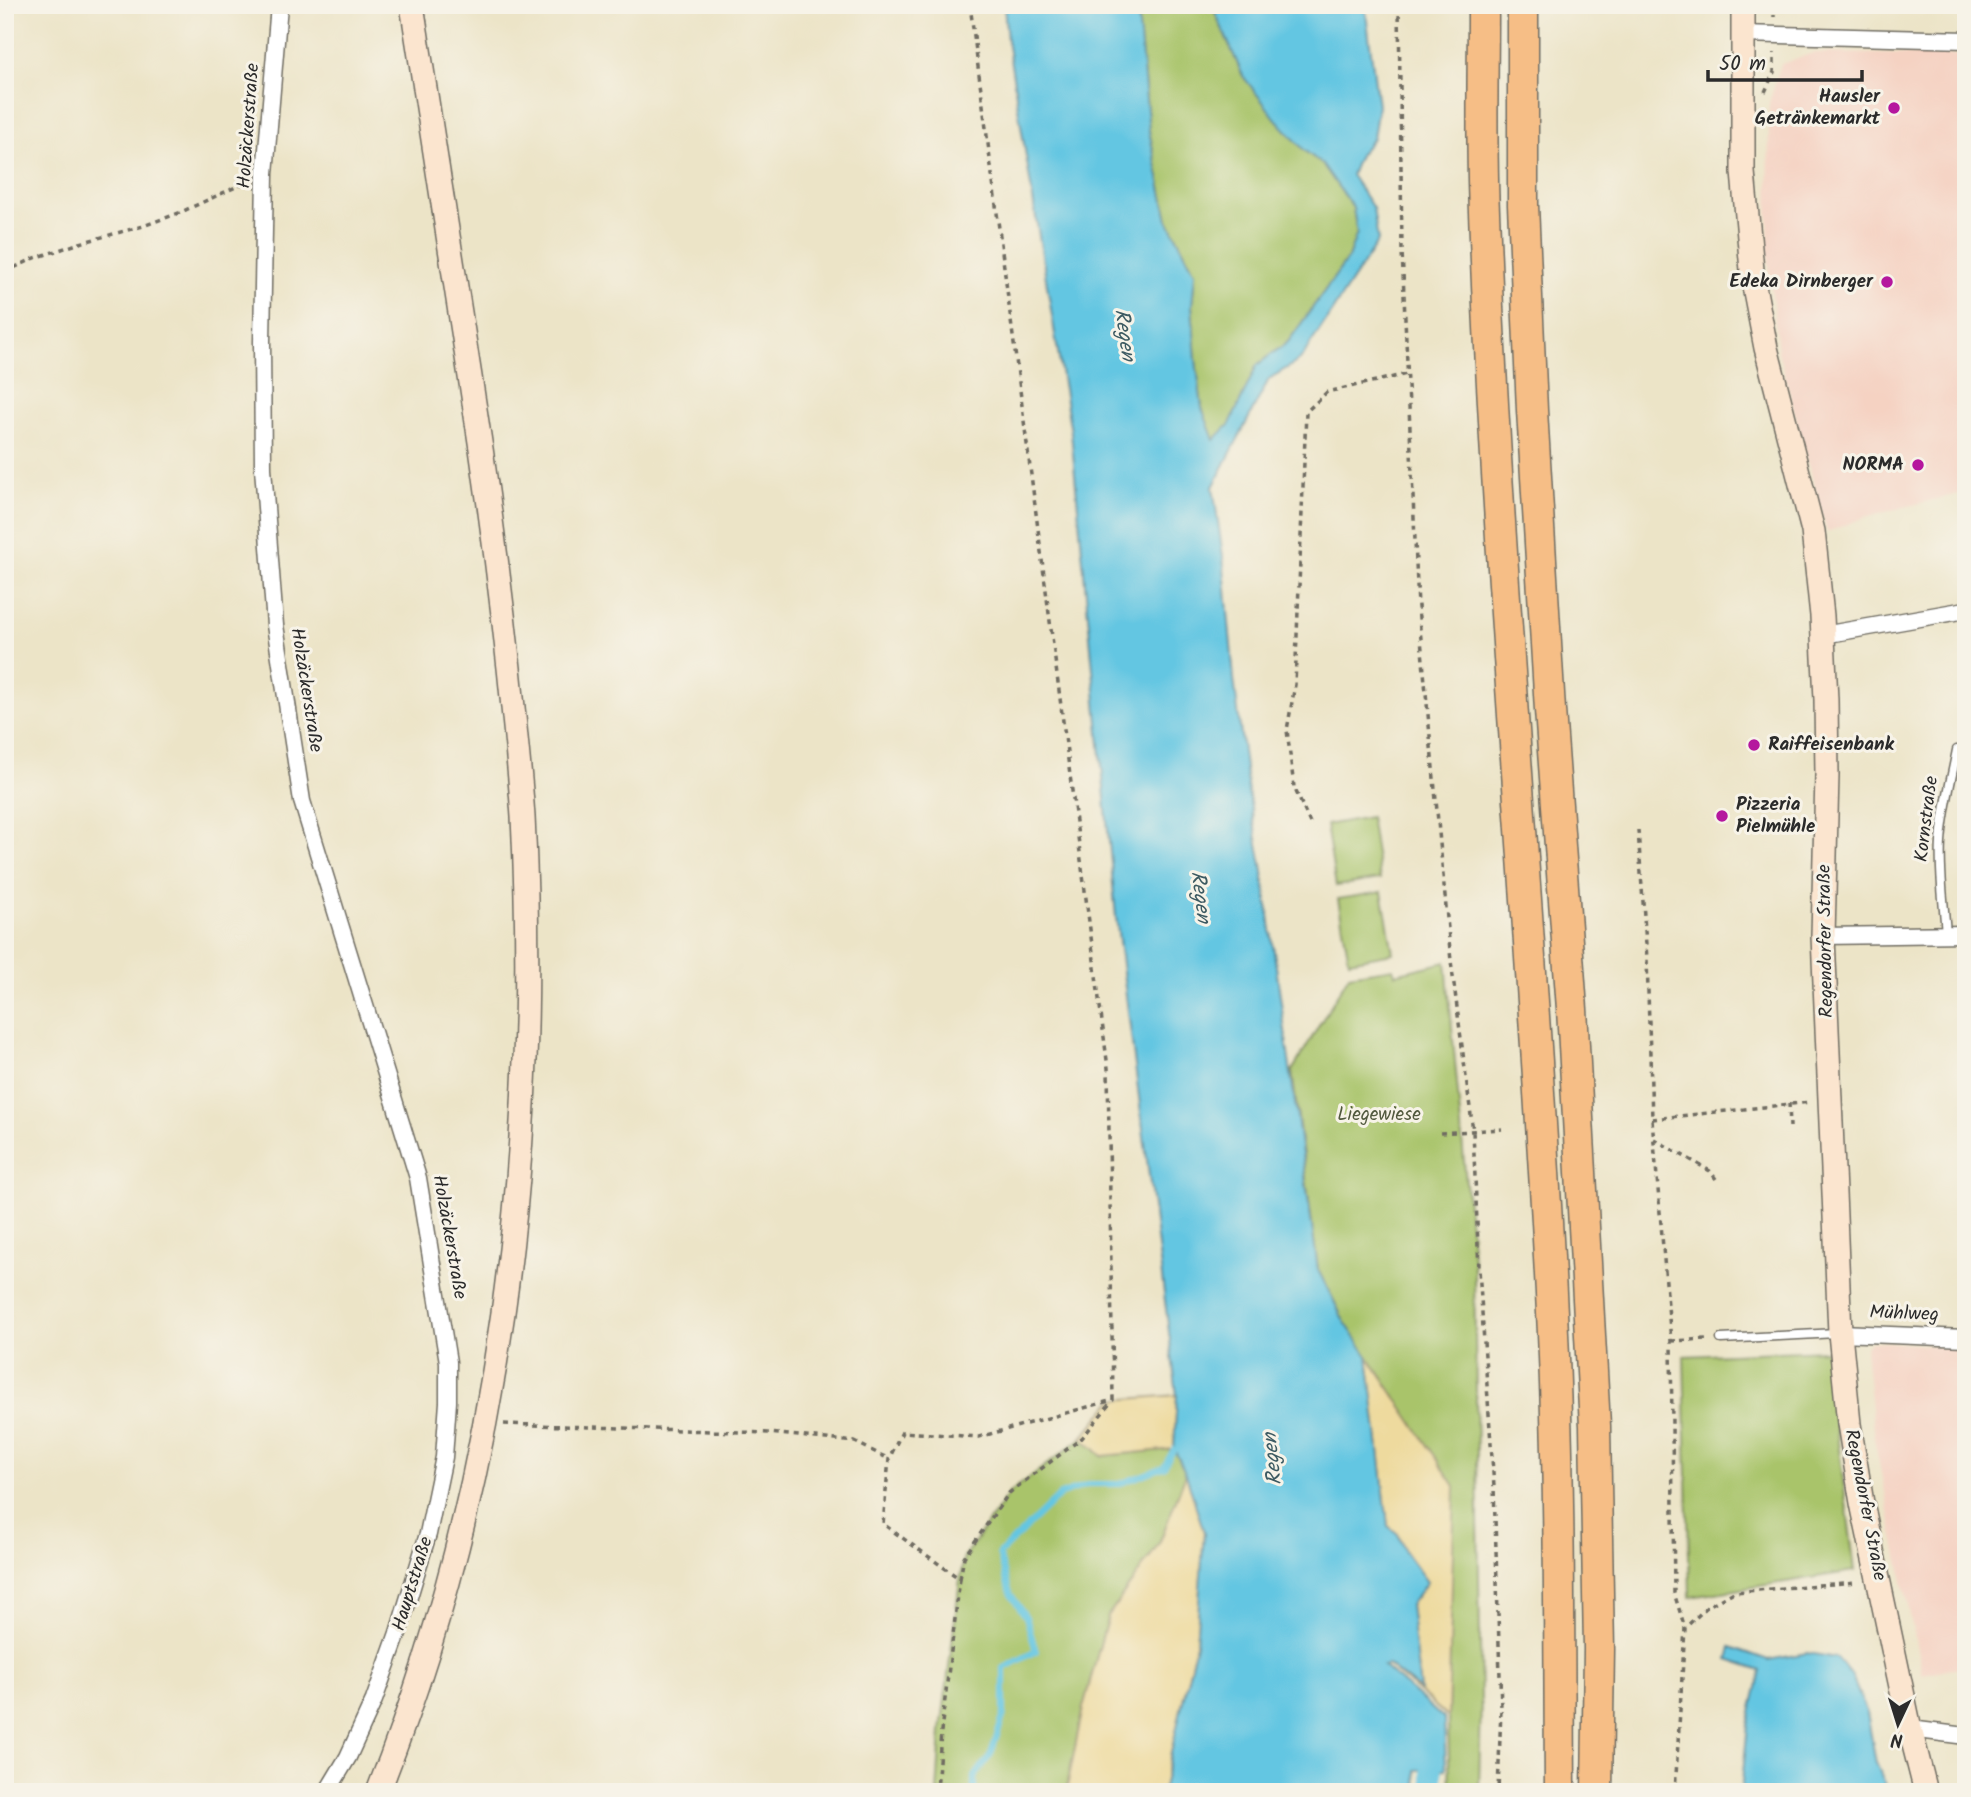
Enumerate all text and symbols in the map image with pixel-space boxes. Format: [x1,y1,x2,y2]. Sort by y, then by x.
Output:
scale bar [1708,38,1862,82]
text: 50 m [1719,48,1766,81]
street label: Holzäckerstraße [230,62,268,190]
place label: Hausler Getränkemarkt [1755,82,1881,134]
marker: Hausler Getränkemarkt [1886,100,1902,116]
place label: Edeka Dirnberger [1729,267,1874,297]
marker: Edeka Dirnberger [1879,274,1895,290]
water label: Regen [1104,307,1144,365]
place label: NORMA [1842,450,1904,480]
marker: NORMA [1910,457,1926,473]
street label: Holzäckerstraße [281,626,331,755]
place label: Raiffeisenbank [1768,730,1894,760]
marker: Raiffeisenbank [1746,737,1762,753]
street label: Kornstraße [1907,774,1947,864]
place label: Pizzeria Pielmühle [1736,790,1815,842]
marker: Pizzeria Pielmühle [1714,808,1730,824]
street label: Regendorfer Straße [1810,863,1842,1018]
water label: Regen [1180,869,1220,927]
park label: Liegewiese [1337,1100,1421,1130]
street label: Holzäckerstraße [423,1172,475,1302]
street label: Mühlweg [1869,1298,1939,1330]
street label: Regendorfer Straße [1836,1427,1894,1584]
water label: Regen [1254,1429,1292,1487]
street label: Hauptstraße [384,1533,442,1635]
north arrow [1862,1688,1932,1758]
text: N [1890,1724,1904,1754]

